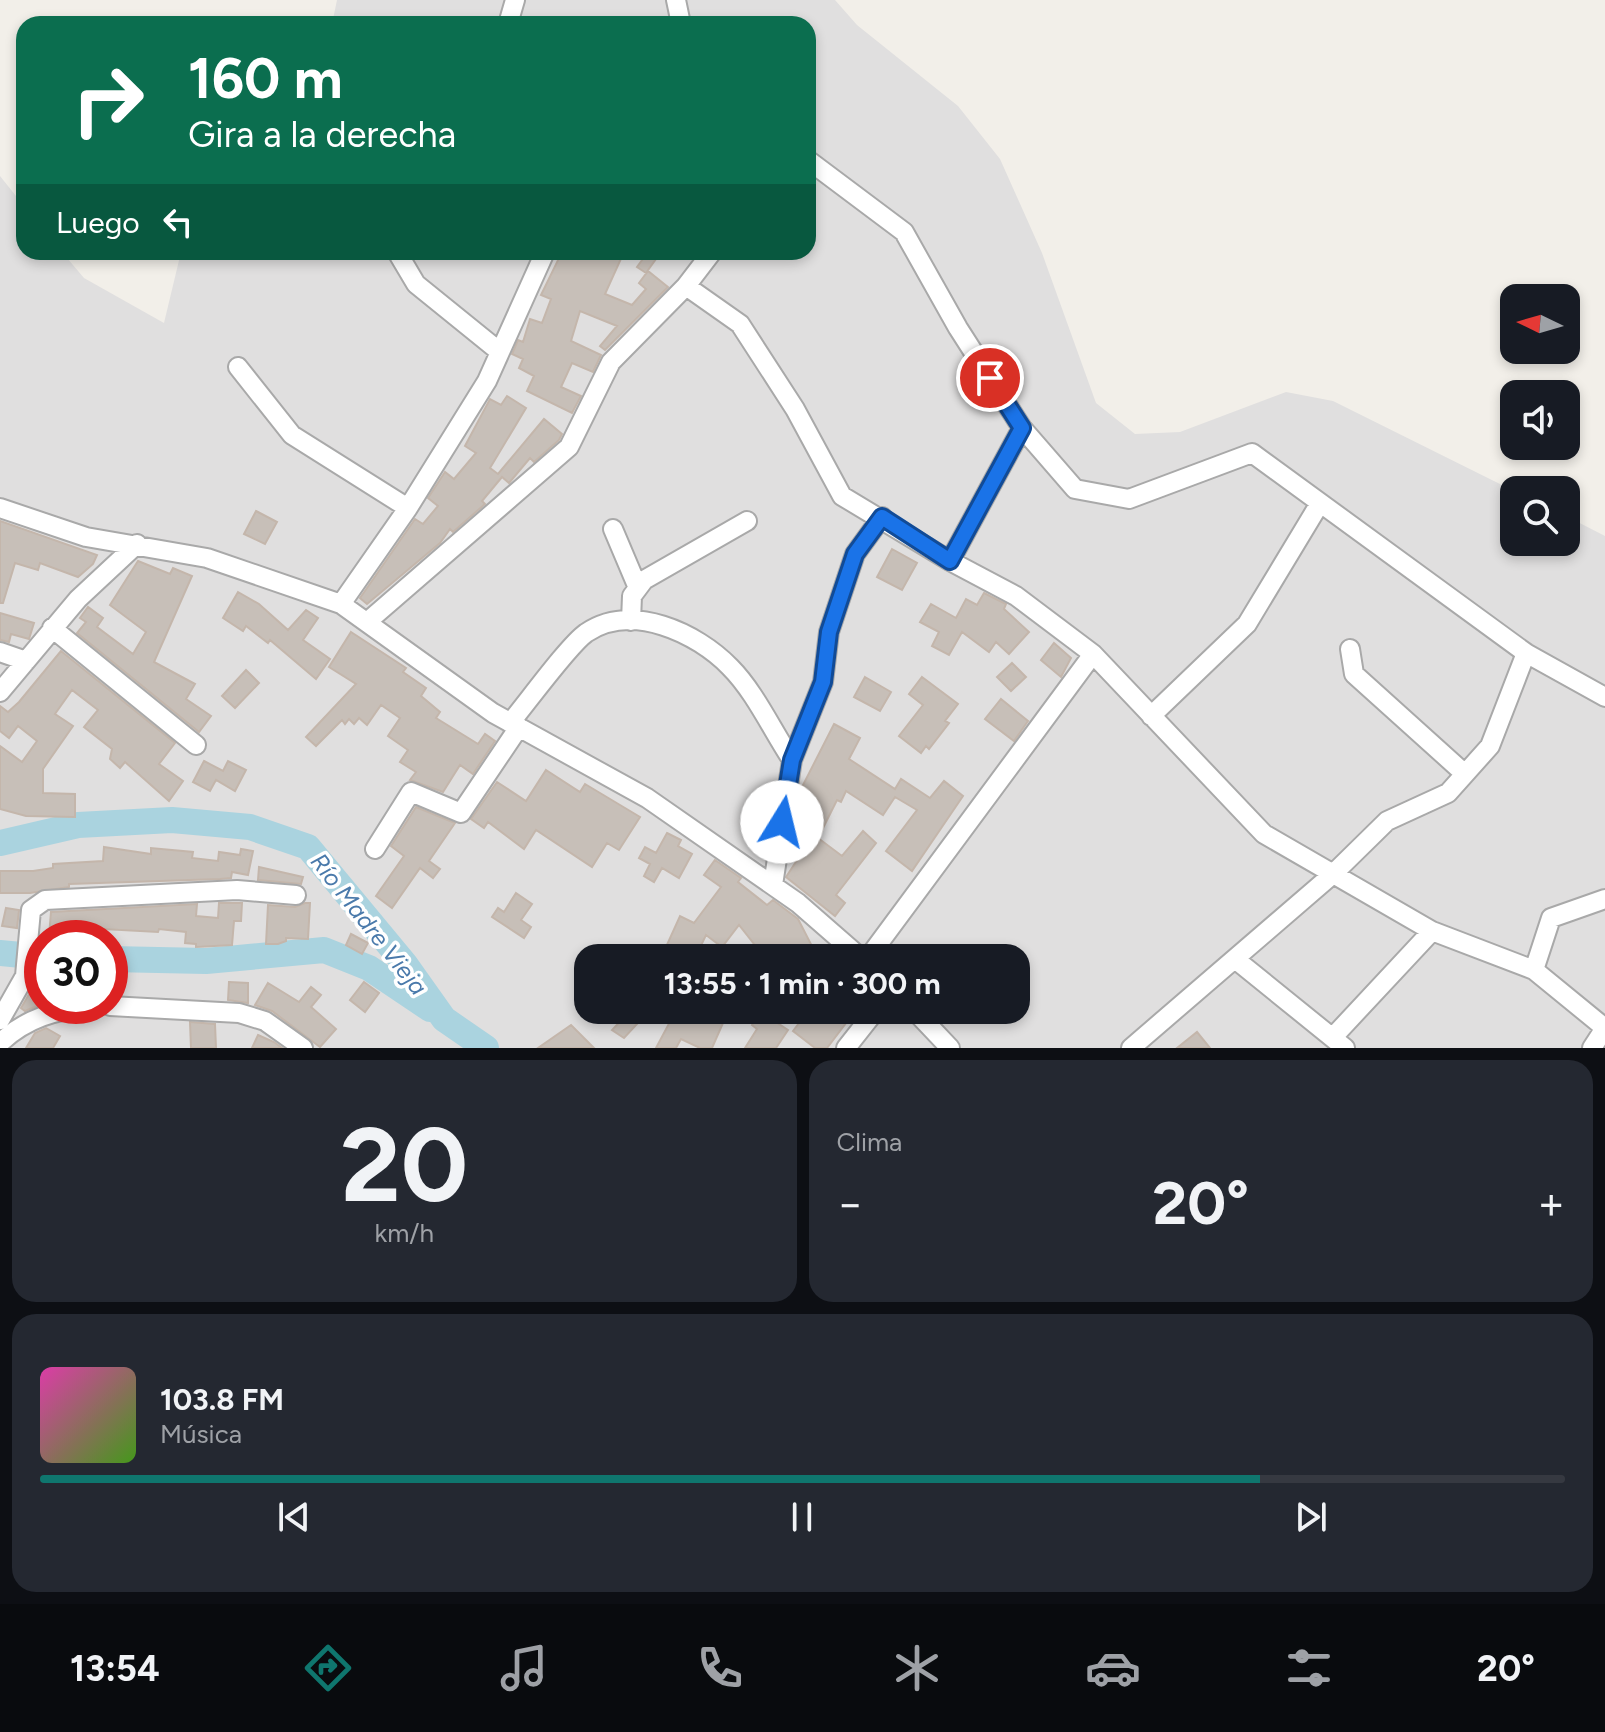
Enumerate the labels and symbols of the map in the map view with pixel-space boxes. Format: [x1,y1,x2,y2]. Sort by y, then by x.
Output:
north arrow [1500,284,1580,364]
pin [956,344,1024,412]
position arrow [740,780,824,864]
water label: Río Madre Vieja [305,847,433,1001]
speed limit sign: 30 [24,920,128,1024]

